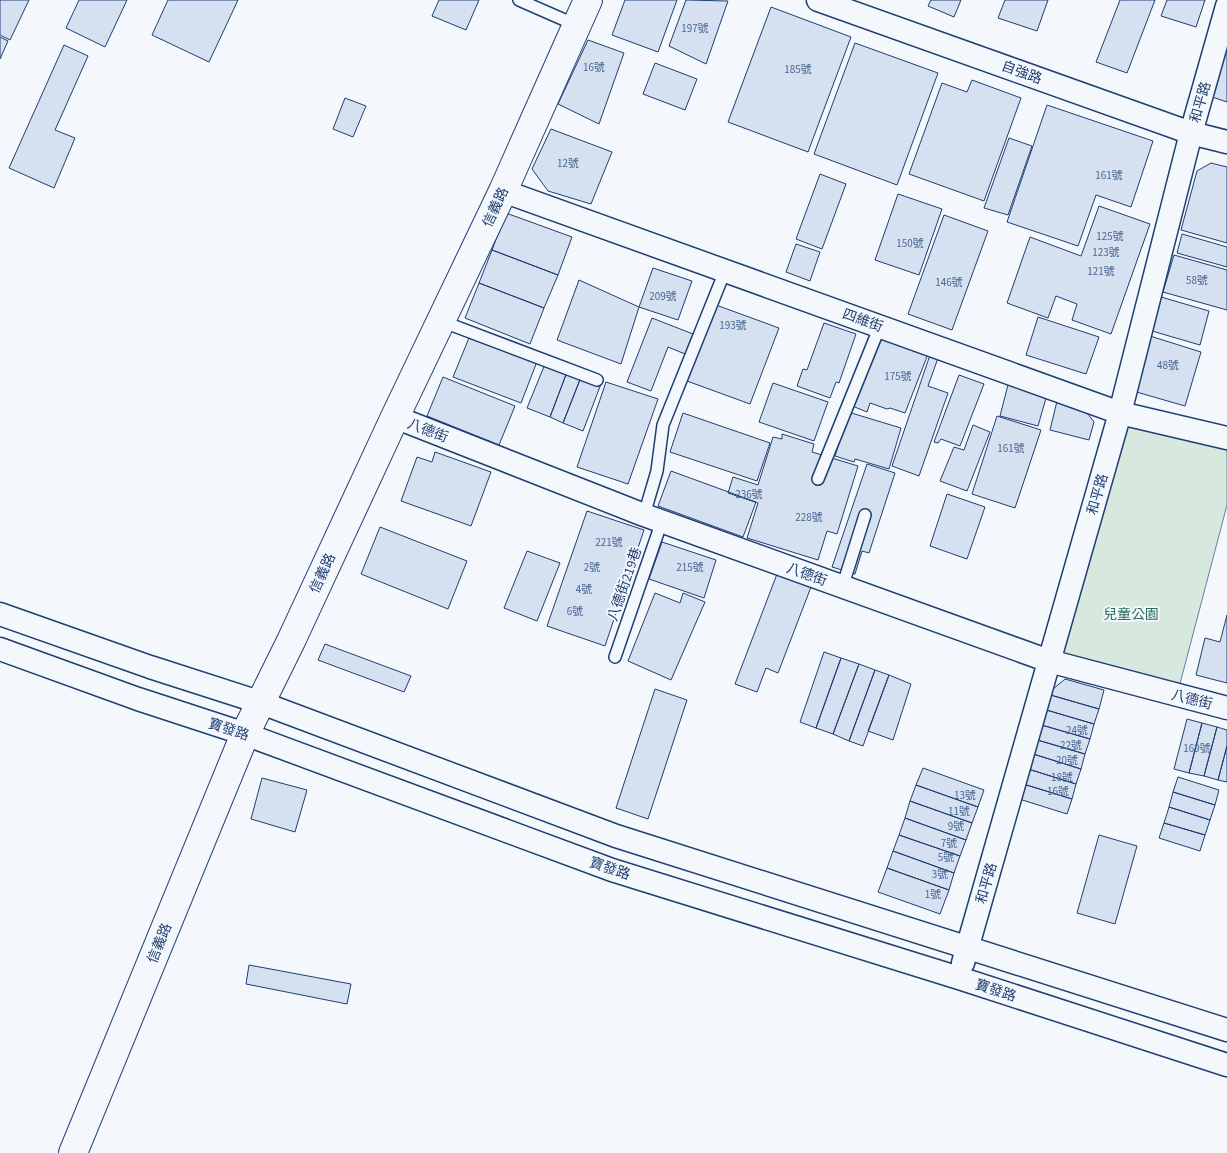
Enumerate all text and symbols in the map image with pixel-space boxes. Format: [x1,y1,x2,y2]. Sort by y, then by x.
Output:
house number: 197號 [681,21,709,36]
street label: 自強路 [999,56,1045,90]
house number: 16號 [583,60,605,75]
house number: 185號 [784,62,812,77]
street label: 和平路 [1186,79,1216,125]
house number: 12號 [557,156,579,171]
house number: 161號 [1095,168,1123,183]
street label: 信義路 [478,184,514,231]
house number: 125號 [1096,229,1124,244]
house number: 150號 [896,236,924,251]
house number: 123號 [1092,245,1120,260]
house number: 121號 [1087,264,1115,279]
house number: 58號 [1186,273,1208,288]
house number: 146號 [935,275,963,290]
house number: 209號 [649,289,677,304]
street label: 四維街 [840,304,886,338]
house number: 193號 [719,318,747,333]
house number: 48號 [1157,358,1179,373]
house number: 175號 [884,369,912,384]
street label: 八德街 [404,414,451,448]
house number: 161號 [997,441,1025,456]
street label: 和平路 [1083,471,1113,517]
house number: 236號 [735,487,763,502]
house number: 228號 [795,510,823,525]
house number: 221號 [595,535,623,550]
street label: 八德街219巷 [603,545,647,624]
street label: 信義路 [305,550,341,597]
street label: 八德街 [784,558,830,592]
house number: 2號 [584,560,600,575]
house number: 215號 [676,560,704,575]
house number: 4號 [576,582,592,597]
house number: 6號 [567,604,583,619]
park label: 兒童公園 [1103,605,1159,625]
street label: 八德街 [1169,685,1215,715]
street label: 寶發路 [206,714,252,746]
house number: 24號 [1066,723,1088,738]
house number: 22號 [1060,738,1082,753]
house number: 169號 [1183,741,1211,756]
house number: 20號 [1056,753,1078,768]
house number: 18號 [1051,770,1073,785]
house number: 16號 [1047,784,1069,799]
house number: 13號 [954,788,976,803]
house number: 11號 [948,804,970,819]
house number: 9號 [948,819,964,834]
house number: 7號 [941,836,957,851]
house number: 5號 [938,850,954,865]
street label: 寶發路 [587,853,633,885]
street label: 和平路 [972,860,1002,906]
house number: 3號 [932,867,948,882]
house number: 1號 [925,887,941,902]
street label: 信義路 [143,920,177,967]
street label: 寶發路 [973,975,1019,1007]

